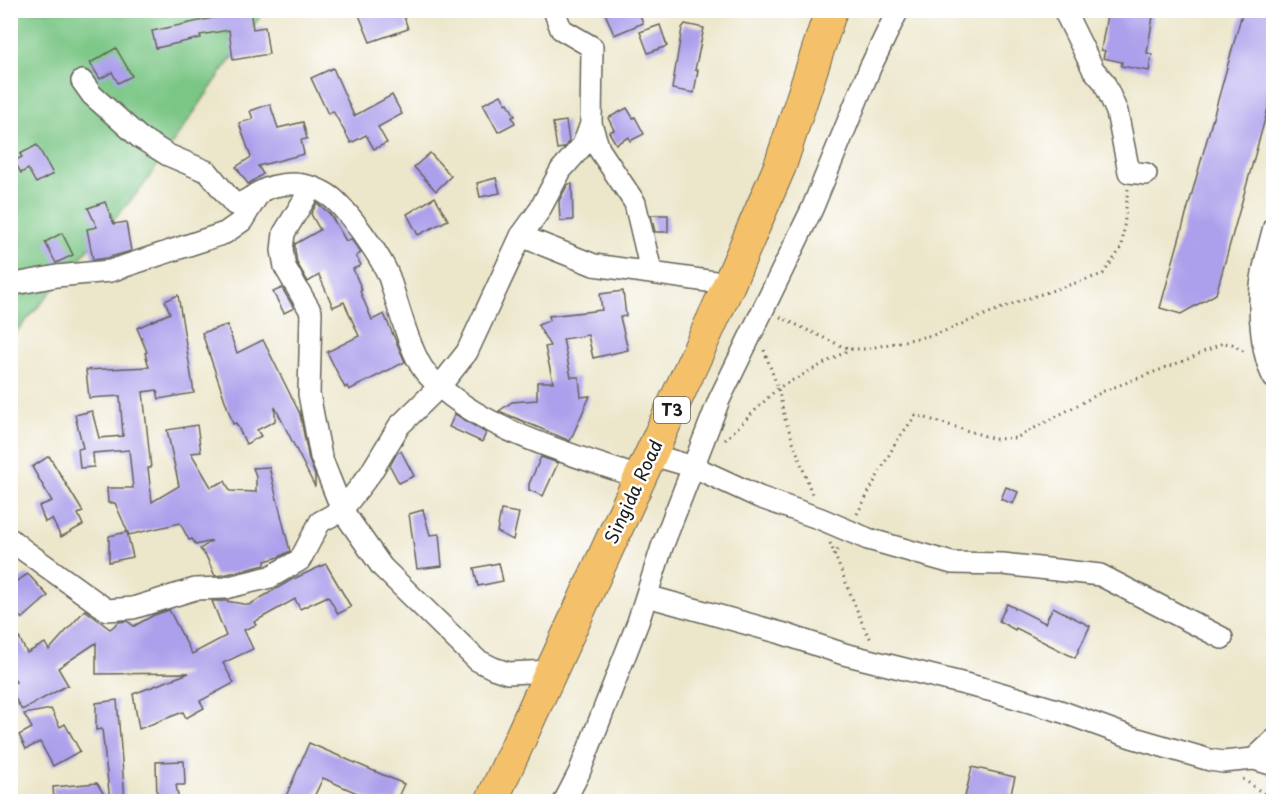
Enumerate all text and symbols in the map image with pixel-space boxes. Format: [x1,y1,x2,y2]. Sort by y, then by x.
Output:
road number: T3 [654,397,690,423]
street label: Singida Road [597,435,669,548]

